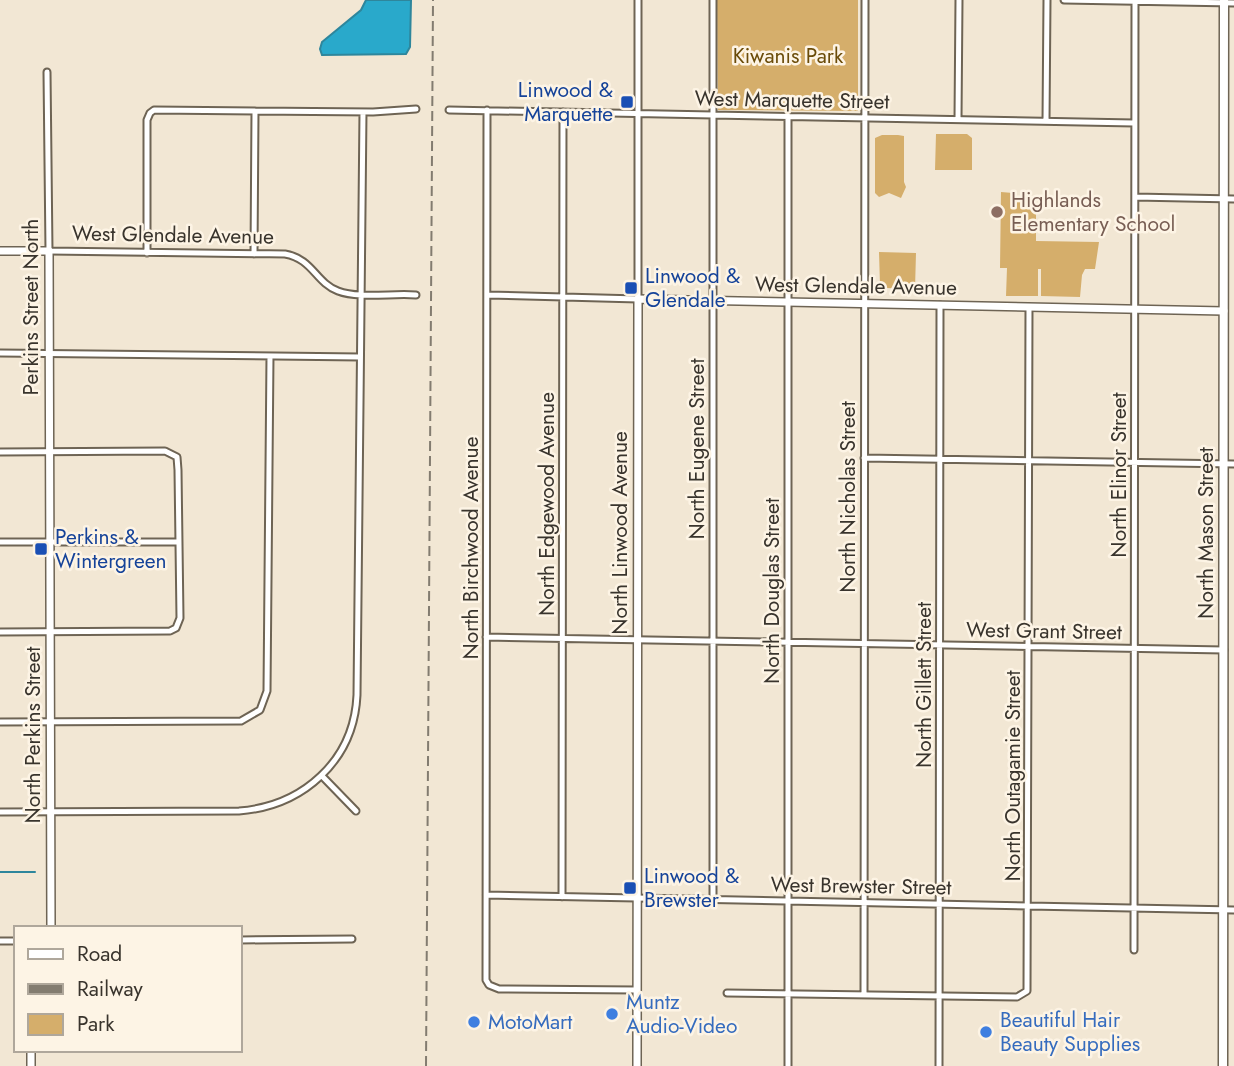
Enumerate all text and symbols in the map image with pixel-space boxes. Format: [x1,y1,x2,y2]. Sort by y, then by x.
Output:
park label: Kiwanis Park [733,41,844,71]
place label: Linwood & Marquette [518,75,613,129]
street label: West Marquette Street [694,83,890,117]
marker: Linwood & Marquette [619,94,635,110]
place label: Highlands Elementary School [1011,185,1175,239]
marker: Highlands Elementary School [989,204,1005,220]
street label: West Glendale Avenue [72,218,274,252]
street label: Perkins Street North [16,219,46,395]
place label: Linwood & Glendale [645,261,740,315]
street label: West Glendale Avenue [755,269,957,303]
marker: Linwood & Glendale [623,280,639,296]
street label: North Eugene Street [682,359,712,539]
street label: North Edgewood Avenue [532,392,562,616]
street label: North Elinor Street [1104,392,1134,558]
street label: North Nicholas Street [833,401,863,593]
street label: North Linwood Avenue [605,431,635,635]
street label: North Birchwood Avenue [456,436,486,659]
street label: North Mason Street [1191,447,1221,619]
street label: North Douglas Street [757,498,787,684]
place label: Perkins & Wintergreen [55,522,167,576]
marker: Perkins & Wintergreen [33,541,49,557]
street label: North Gillett Street [909,602,939,768]
street label: West Grant Street [966,615,1122,647]
street label: North Perkins Street [18,647,48,823]
street label: North Outagamie Street [998,670,1028,882]
place label: Linwood & Brewster [644,861,739,915]
street label: West Brewster Street [770,869,952,903]
marker: Linwood & Brewster [622,880,638,896]
legend [14,926,242,1052]
text: Road [77,939,122,969]
text: Railway [77,974,143,1004]
place label: Muntz Audio-Video [626,987,737,1041]
place label: Beautiful Hair Beauty Supplies [1000,1005,1140,1059]
marker: Muntz Audio-Video [604,1006,620,1022]
place label: MotoMart [488,1007,572,1037]
text: Park [77,1009,115,1039]
marker: MotoMart [466,1014,482,1030]
marker: Beautiful Hair Beauty Supplies [978,1024,994,1040]

